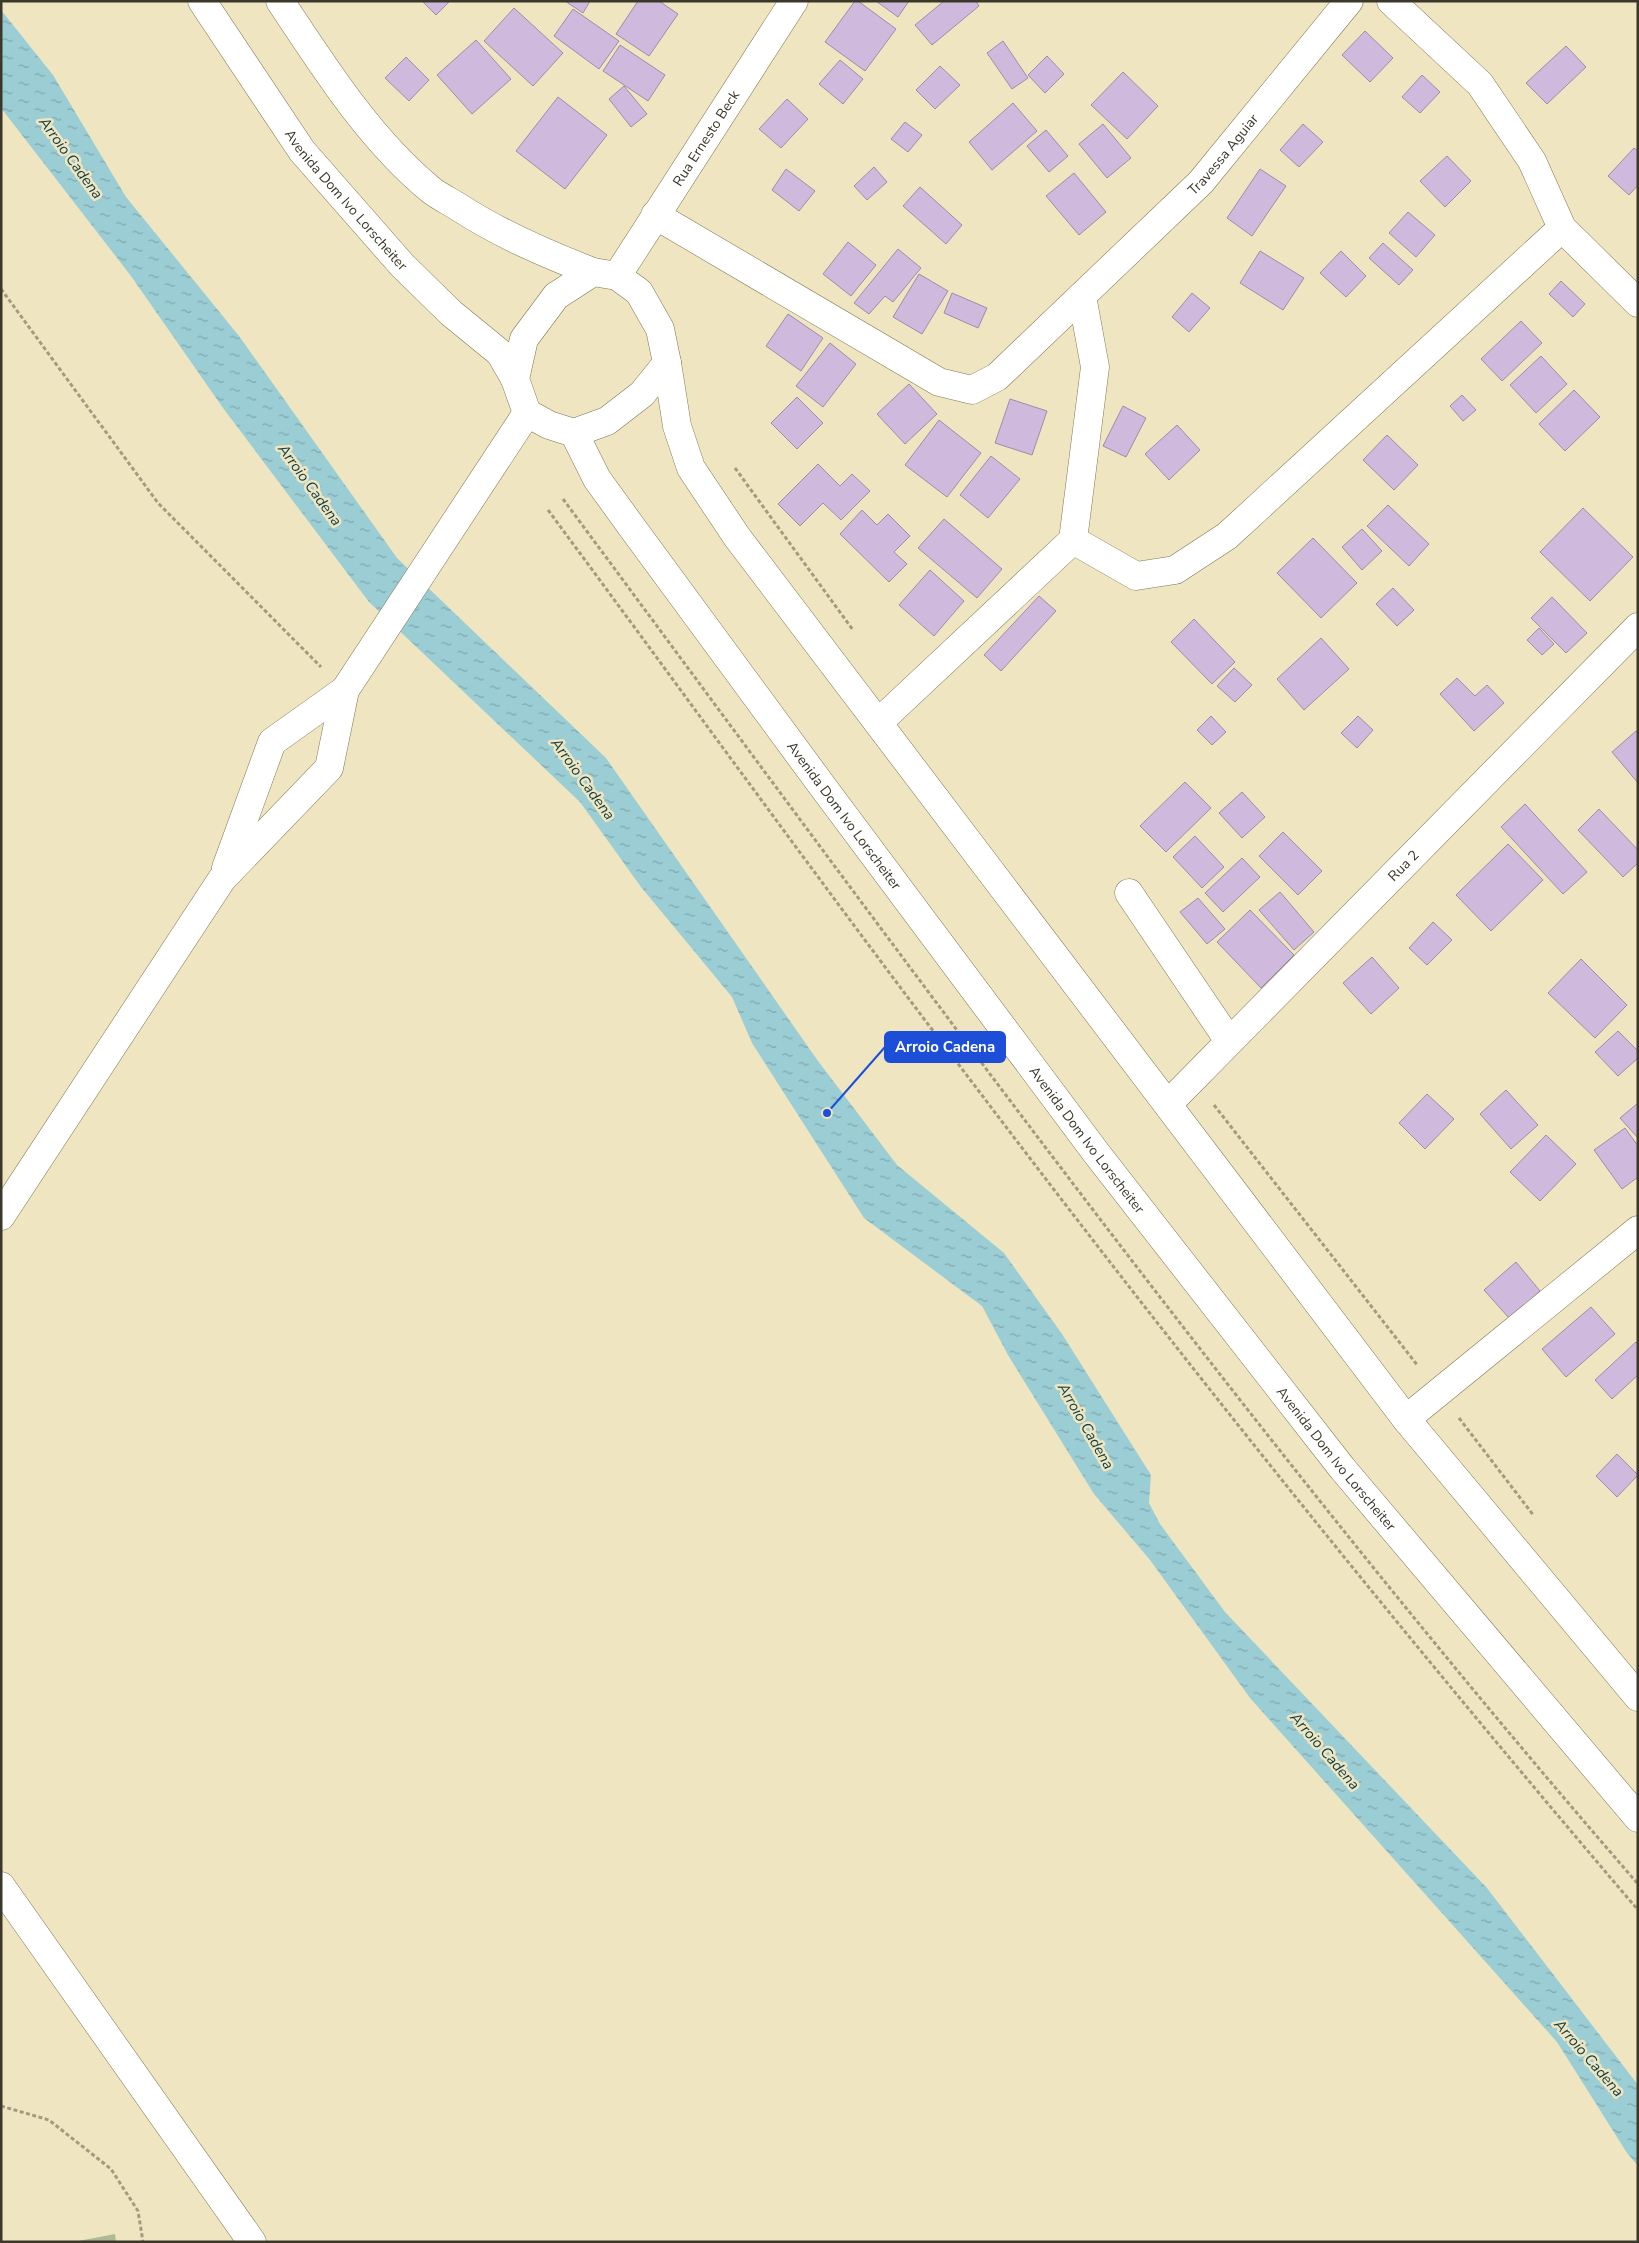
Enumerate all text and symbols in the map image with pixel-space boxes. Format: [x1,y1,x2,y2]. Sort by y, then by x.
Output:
street label: Rua Ernesto Beck [668,86,744,190]
street label: Travessa Aguiar [1184,110,1262,199]
water label: Arroio Cadena [34,112,108,203]
street label: Avenida Dom Ivo Lorscheiter [281,125,412,275]
water label: Arroio Cadena [273,439,347,530]
water label: Arroio Cadena [546,733,620,824]
street label: Avenida Dom Ivo Lorscheiter [783,737,906,893]
street label: Rua 2 [1383,846,1423,885]
callout: Arroio Cadena [885,1032,1005,1062]
text: Arroio Cadena [895,1037,995,1057]
street label: Avenida Dom Ivo Lorscheiter [1025,1062,1149,1217]
water label: Arroio Cadena [1053,1378,1119,1473]
street label: Avenida Dom Ivo Lorscheiter [1272,1383,1401,1535]
water label: Arroio Cadena [1285,1707,1364,1794]
water label: Arroio Cadena [1549,2014,1628,2101]

